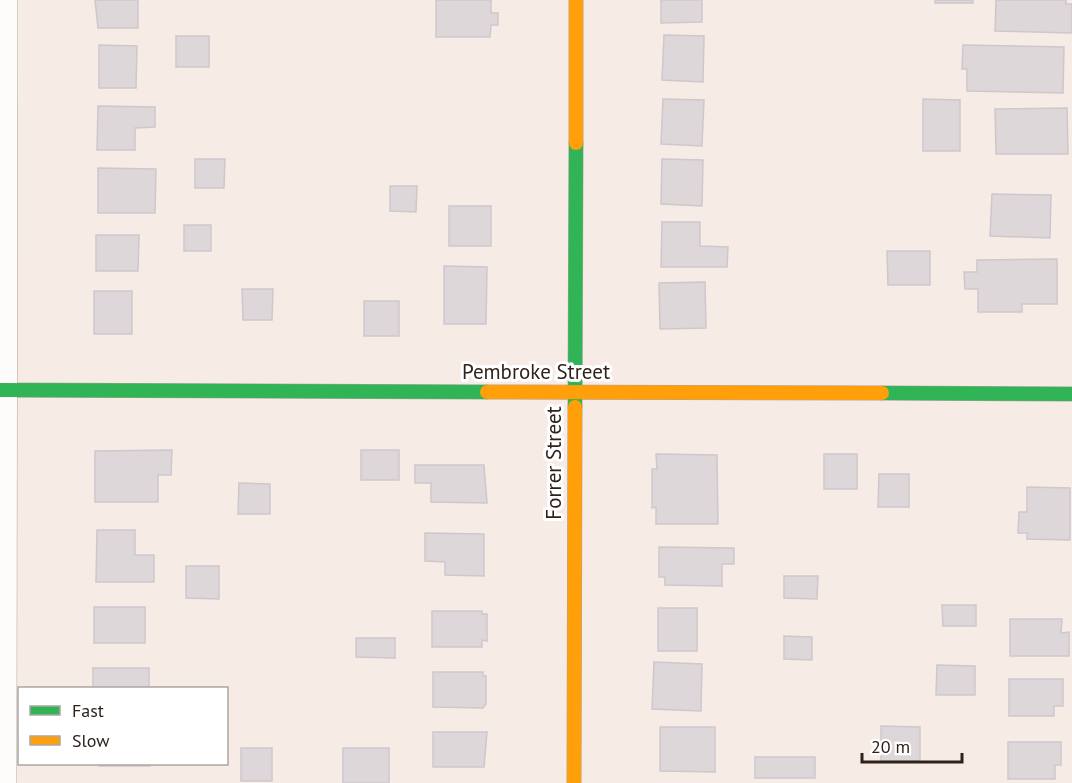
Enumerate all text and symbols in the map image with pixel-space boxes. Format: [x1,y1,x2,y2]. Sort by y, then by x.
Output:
street label: Pembroke Street [462,358,610,385]
street label: Forrer Street [540,406,567,520]
legend [18,687,228,765]
text: Fast [72,699,104,722]
scale bar [862,726,962,764]
text: Slow [72,729,110,752]
text: 20 m [871,735,910,758]

